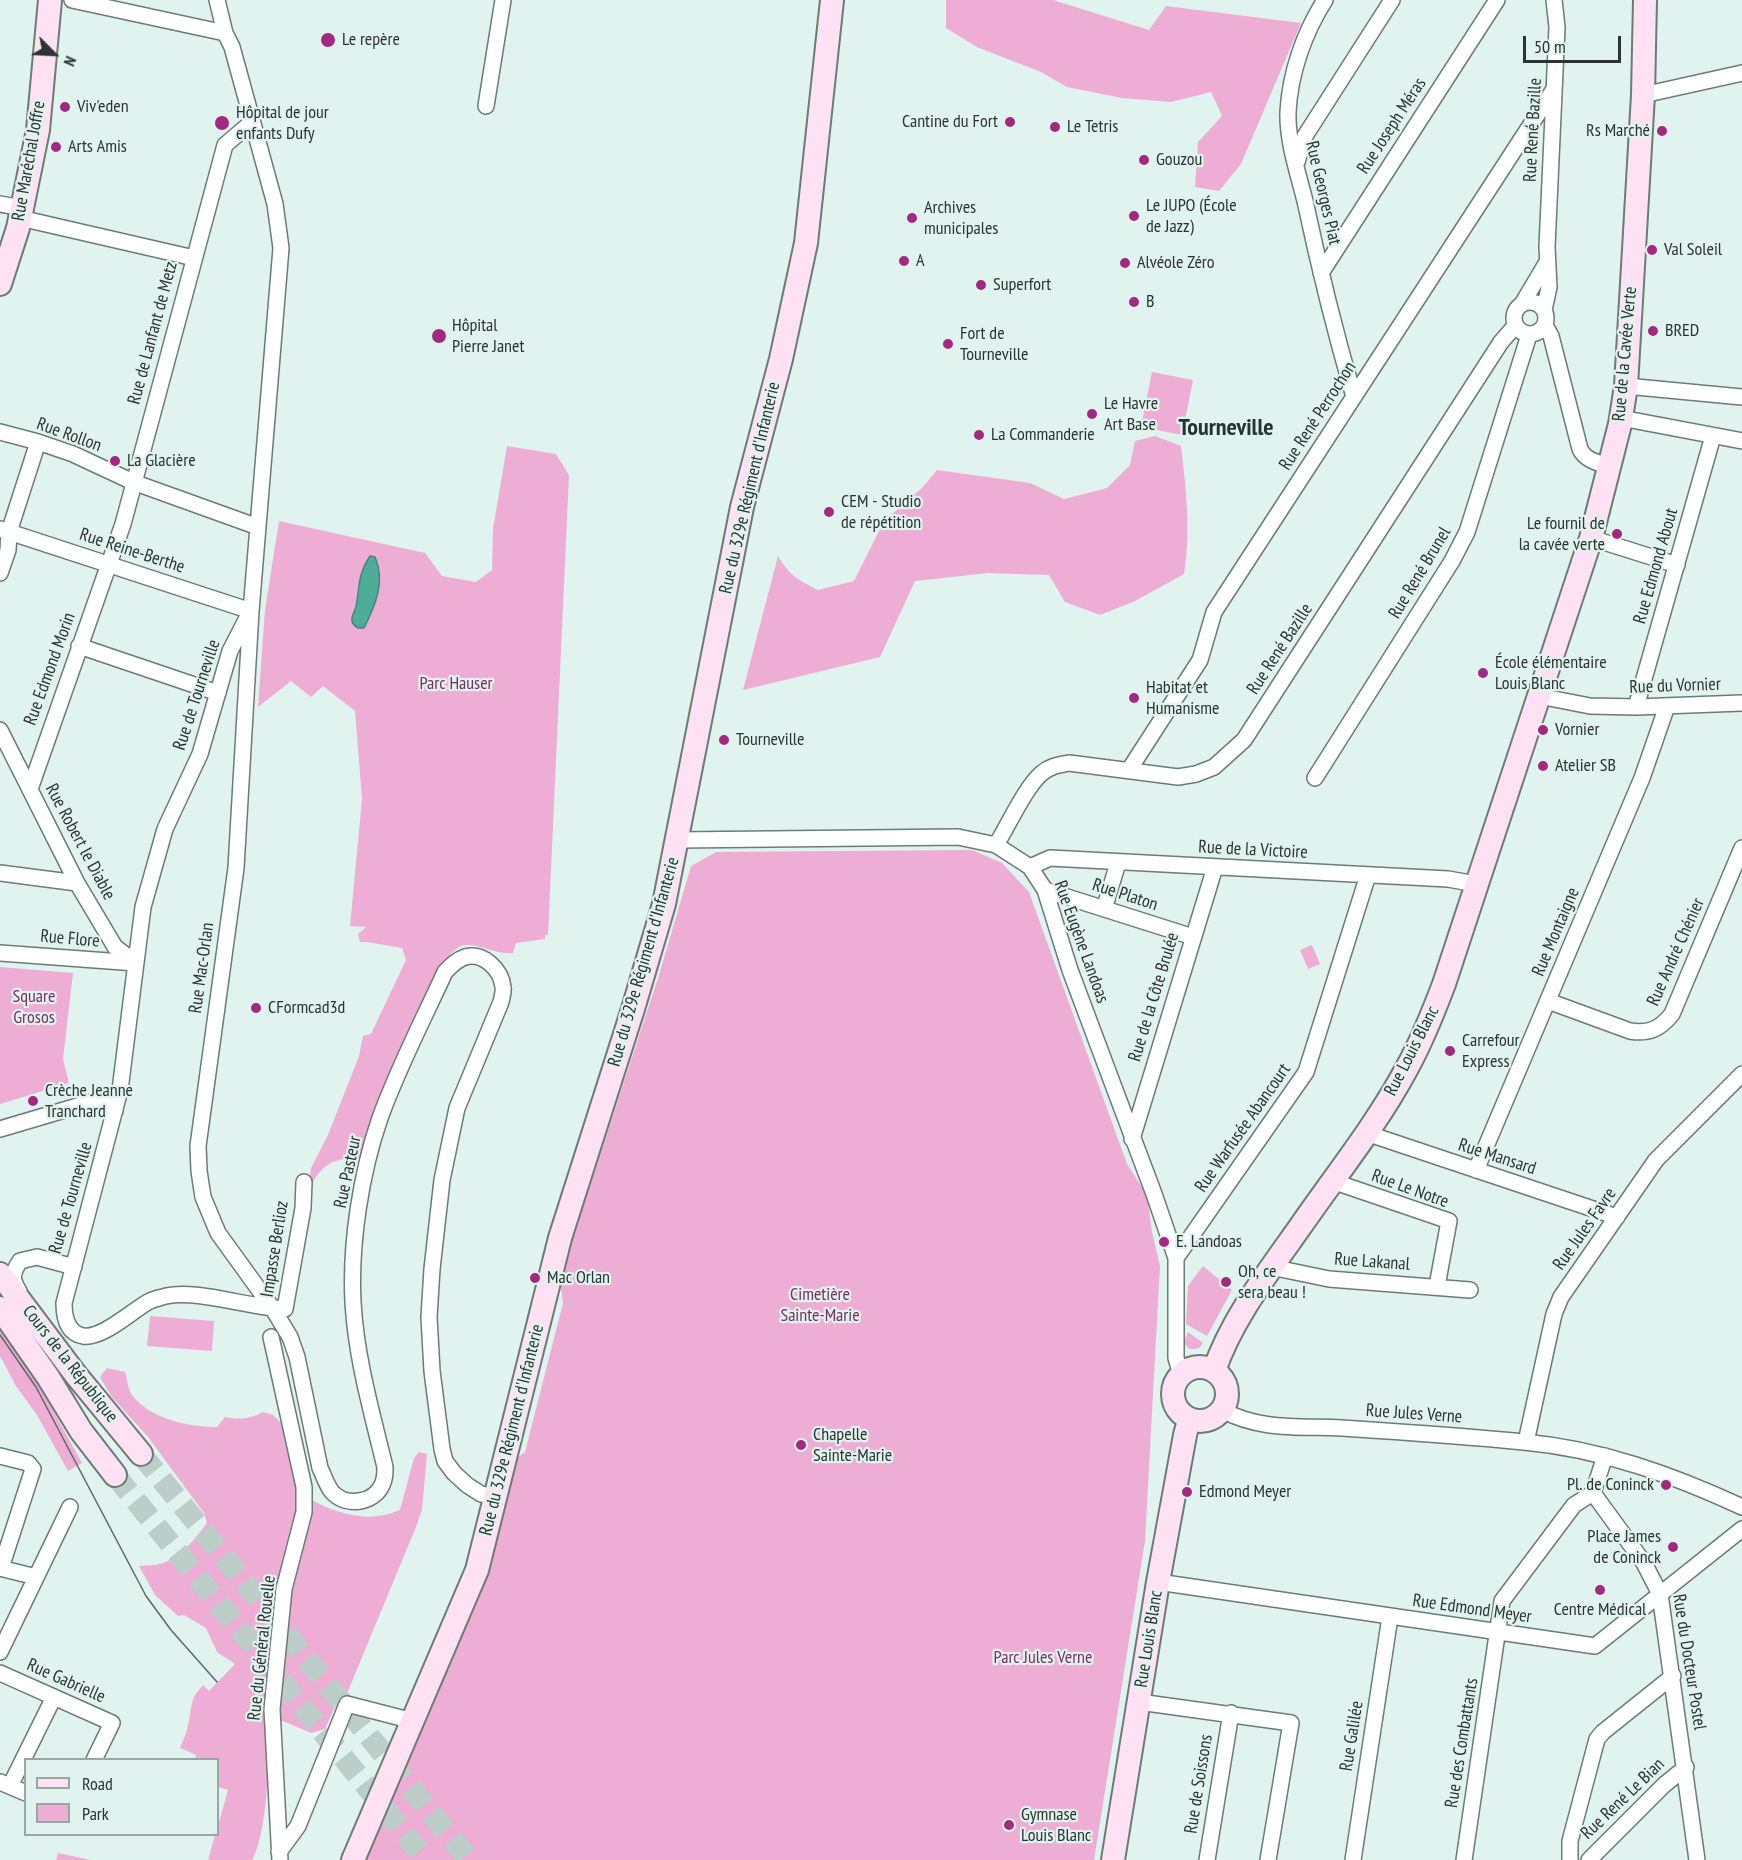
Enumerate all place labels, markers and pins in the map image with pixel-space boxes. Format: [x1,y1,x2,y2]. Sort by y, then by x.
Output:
place label: Le repère [342,29,400,51]
marker: Le repère [319,31,337,49]
place label: Viv'eden [77,96,129,118]
marker: Viv'eden [58,100,72,114]
place label: Hôpital de jour enfants Dufy [236,102,329,144]
place label: Cantine du Fort [902,111,998,133]
marker: Hôpital de jour enfants Dufy [213,114,231,132]
marker: Cantine du Fort [1003,115,1017,129]
place label: Le Tetris [1067,116,1118,138]
marker: Le Tetris [1048,120,1062,134]
place label: Rs Marché [1586,120,1650,142]
marker: Rs Marché [1655,124,1669,138]
place label: Arts Amis [68,136,127,158]
marker: Arts Amis [49,140,63,154]
place label: Gouzou [1156,149,1202,171]
marker: Gouzou [1137,153,1151,167]
place label: Le JUPO (École de Jazz) [1146,195,1237,238]
place label: Archives municipales [924,197,998,240]
marker: Le JUPO (École de Jazz) [1127,209,1141,223]
marker: Archives municipales [905,211,919,225]
place label: Val Soleil [1664,239,1722,261]
marker: Val Soleil [1645,243,1659,257]
place label: A [916,250,925,272]
place label: Alvéole Zéro [1137,252,1215,274]
marker: A [897,254,911,268]
marker: Alvéole Zéro [1118,256,1132,270]
place label: Superfort [993,274,1051,296]
marker: Superfort [974,278,988,292]
place label: B [1146,291,1154,313]
marker: B [1127,295,1141,309]
place label: Hôpital Pierre Janet [452,315,524,358]
place label: BRED [1665,320,1699,342]
place label: Fort de Tourneville [960,323,1028,366]
marker: BRED [1646,324,1660,338]
marker: Hôpital Pierre Janet [430,327,448,345]
marker: Fort de Tourneville [941,337,955,351]
place label: Le Havre Art Base [1104,393,1158,436]
marker: Le Havre Art Base [1085,407,1099,421]
place label: La Commanderie [991,424,1095,446]
marker: La Commanderie [972,428,986,442]
place label: La Glacière [127,450,196,472]
marker: La Glacière [108,454,122,468]
place label: CEM - Studio de répétition [841,491,921,534]
marker: CEM - Studio de répétition [822,505,836,519]
place label: Le fournil de la cavée verte [1519,513,1605,556]
marker: Le fournil de la cavée verte [1610,527,1624,541]
place label: École élémentaire Louis Blanc [1495,652,1607,694]
marker: École élémentaire Louis Blanc [1476,666,1490,680]
place label: Habitat et Humanisme [1146,677,1219,720]
marker: Habitat et Humanisme [1127,691,1141,705]
place label: Vornier [1555,719,1599,741]
marker: Vornier [1536,723,1550,737]
place label: Tourneville [736,729,804,751]
marker: Tourneville [717,733,731,747]
place label: Atelier SB [1555,755,1616,777]
marker: Atelier SB [1536,759,1550,773]
place label: CFormcad3d [268,997,345,1019]
marker: CFormcad3d [249,1001,263,1015]
place label: Carrefour Express [1462,1030,1520,1072]
marker: Carrefour Express [1443,1044,1457,1058]
place label: Crèche Jeanne Tranchard [45,1080,133,1122]
marker: Crèche Jeanne Tranchard [26,1094,40,1108]
place label: E. Landoas [1176,1231,1242,1253]
marker: E. Landoas [1157,1235,1171,1249]
place label: Oh, ce sera beau ! [1238,1261,1306,1304]
place label: Mac Orlan [547,1267,610,1289]
marker: Mac Orlan [528,1271,542,1285]
marker: Oh, ce sera beau ! [1219,1275,1233,1289]
place label: Chapelle Sainte-Marie [813,1424,892,1466]
marker: Chapelle Sainte-Marie [794,1438,808,1452]
place label: Pl. de Coninck [1567,1474,1654,1496]
marker: Pl. de Coninck [1659,1478,1673,1492]
place label: Edmond Meyer [1199,1481,1291,1503]
marker: Edmond Meyer [1180,1485,1194,1499]
place label: Place James de Coninck [1587,1526,1661,1568]
marker: Place James de Coninck [1666,1540,1680,1554]
marker: Centre Médical [1593,1583,1607,1597]
place label: Centre Médical [1554,1599,1646,1621]
place label: Gymnase Louis Blanc [1021,1804,1091,1846]
marker: Gymnase Louis Blanc [1002,1818,1016,1832]

